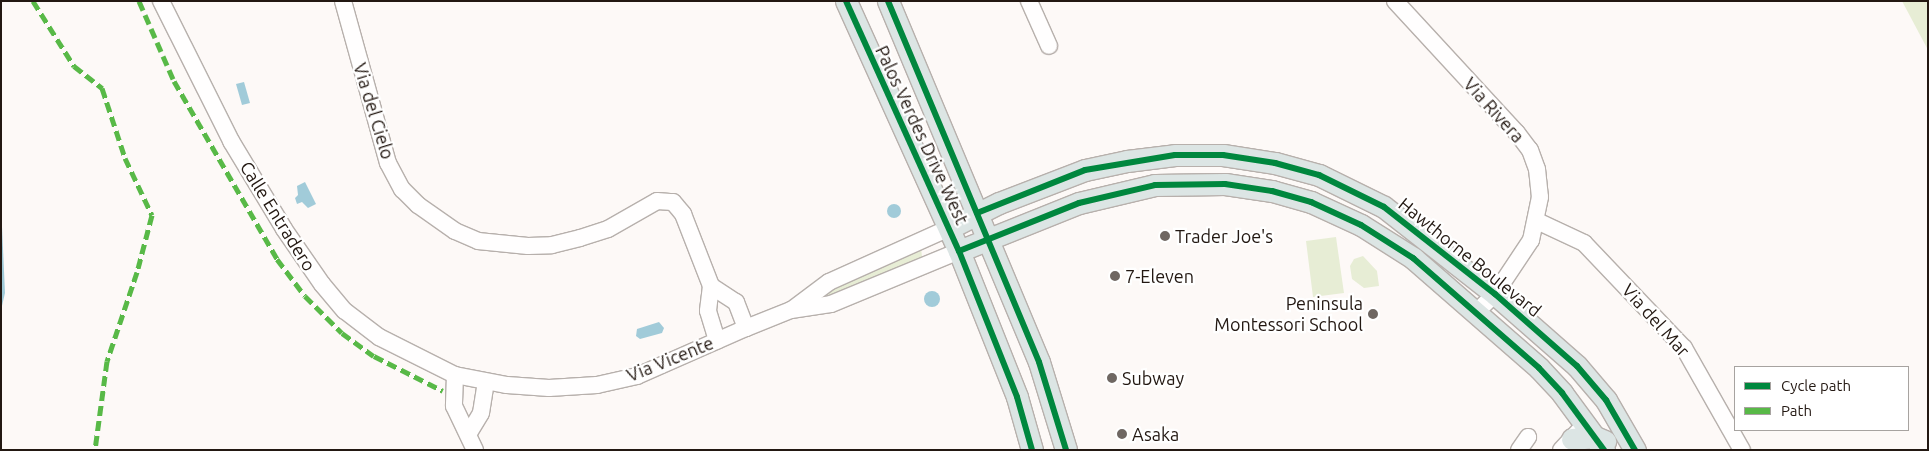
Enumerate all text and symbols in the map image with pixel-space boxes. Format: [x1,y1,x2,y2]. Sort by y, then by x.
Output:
street label: Palos Verdes Drive West [871,42,973,228]
street label: Via del Cielo [349,60,399,162]
street label: Via Rivera [1459,73,1529,147]
street label: Calle Entradero [236,157,320,275]
street label: Hawthorne Boulevard [1394,193,1546,321]
place label: Trader Joe's [1175,225,1273,247]
marker: Trader Joe's [1159,230,1171,242]
place label: 7-Eleven [1125,265,1194,287]
marker: 7-Eleven [1109,270,1121,282]
street label: Via del Mar [1618,279,1694,361]
place label: Peninsula Montessori School [1214,293,1363,336]
marker: Peninsula Montessori School [1367,308,1379,320]
street label: Via Vicente [623,332,717,386]
legend [1734,366,1909,431]
place label: Subway [1122,367,1184,389]
marker: Subway [1106,372,1118,384]
text: Cycle path [1781,377,1851,394]
text: Path [1781,402,1812,419]
place label: Asaka [1132,423,1179,445]
marker: Asaka [1116,428,1128,440]

